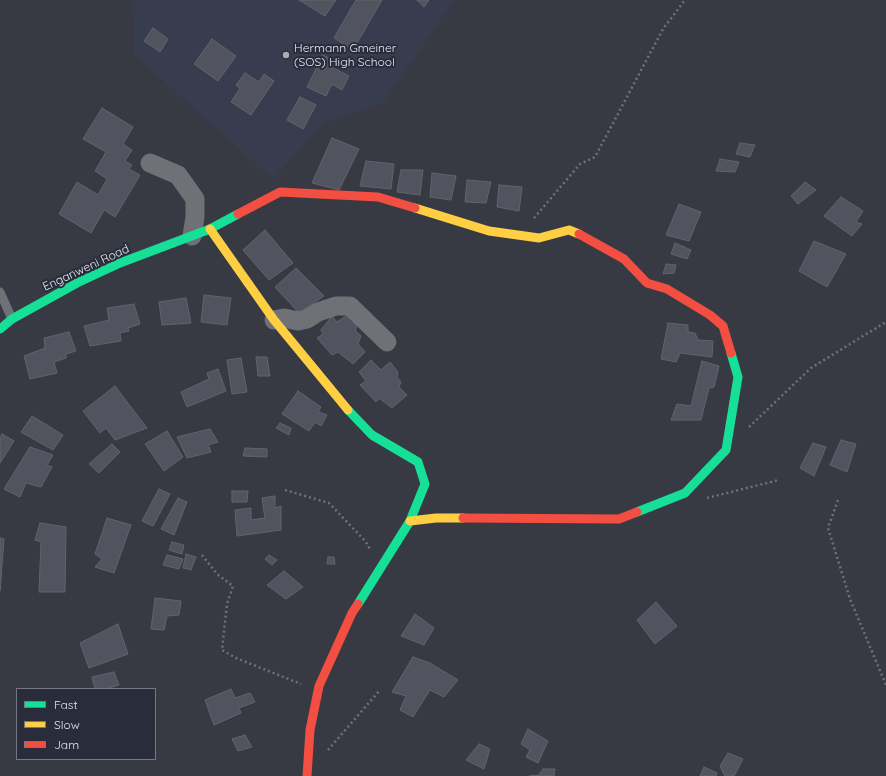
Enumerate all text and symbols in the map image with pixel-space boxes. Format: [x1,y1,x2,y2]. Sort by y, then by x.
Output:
place label: Hermann Gmeiner (SOS) High School [294,41,396,69]
marker: Hermann Gmeiner (SOS) High School [281,50,291,60]
street label: Enganweni Road [40,242,132,294]
legend [16,688,156,760]
text: Fast [54,697,78,712]
text: Slow [54,717,80,732]
text: Jam [54,737,79,752]

